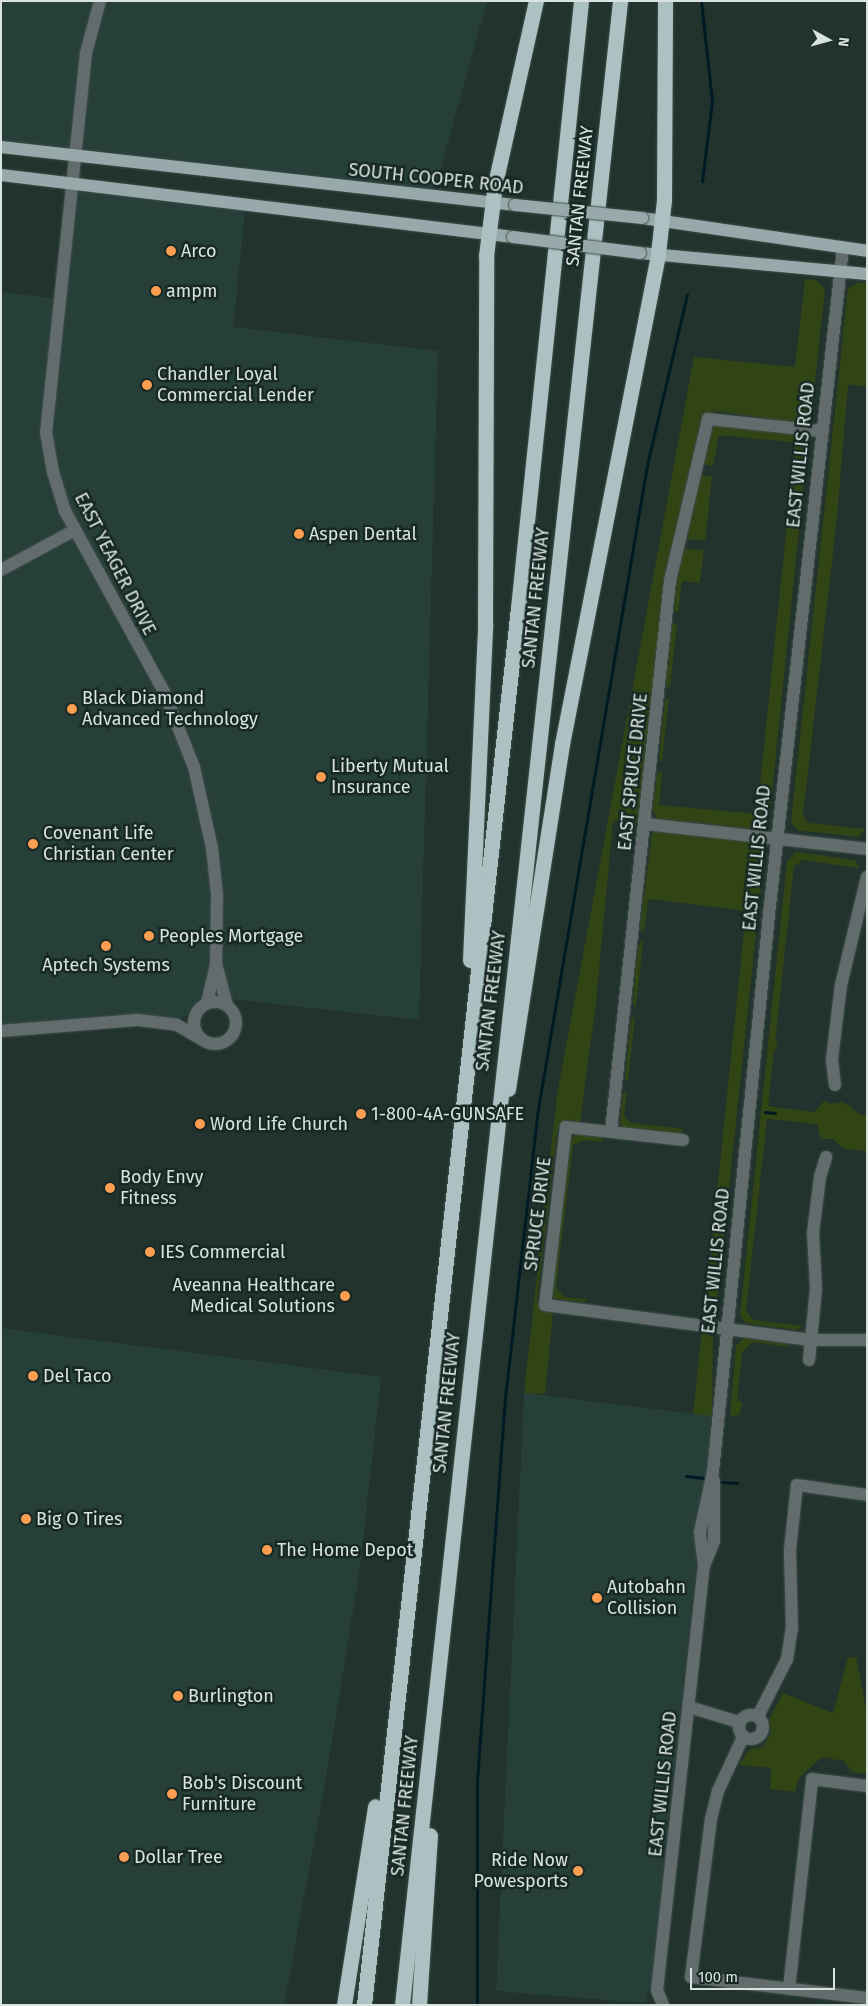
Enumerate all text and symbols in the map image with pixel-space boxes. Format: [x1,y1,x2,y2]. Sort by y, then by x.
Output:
north arrow [803,15,853,65]
text: N [834,36,852,48]
street label: SANTAN FREEWAY [562,125,598,267]
street label: SOUTH COOPER ROAD [347,159,525,199]
place label: Arco [181,240,216,262]
marker: Arco [165,245,177,257]
place label: ampm [166,280,217,302]
marker: ampm [150,285,162,297]
place label: Chandler Loyal Commercial Lender [157,364,314,406]
marker: Chandler Loyal Commercial Lender [141,379,153,391]
street label: EAST WILLIS ROAD [783,381,819,529]
street label: EAST YEAGER DRIVE [70,489,160,639]
place label: Aspen Dental [309,523,417,545]
street label: SANTAN FREEWAY [518,527,554,669]
marker: Aspen Dental [293,528,305,540]
place label: Black Diamond Advanced Technology [82,688,258,731]
street label: EAST SPRUCE DRIVE [614,692,652,852]
marker: Black Diamond Advanced Technology [66,703,78,715]
place label: Liberty Mutual Insurance [331,756,449,799]
marker: Liberty Mutual Insurance [315,771,327,783]
street label: EAST WILLIS ROAD [739,784,775,932]
place label: Covenant Life Christian Center [43,823,174,866]
marker: Covenant Life Christian Center [27,838,39,850]
place label: Peoples Mortgage [159,925,303,947]
marker: Peoples Mortgage [143,930,155,942]
street label: SANTAN FREEWAY [472,930,510,1072]
marker: Aptech Systems [100,940,112,952]
place label: Aptech Systems [42,954,170,976]
place label: 1-800-4A-GUNSAFE [371,1103,524,1125]
marker: 1-800-4A-GUNSAFE [355,1108,367,1120]
place label: Word Life Church [210,1113,348,1135]
marker: Word Life Church [194,1118,206,1130]
street label: SPRUCE DRIVE [520,1156,556,1272]
place label: Body Envy Fitness [120,1167,203,1210]
marker: Body Envy Fitness [104,1182,116,1194]
street label: EAST WILLIS ROAD [698,1187,734,1335]
place label: IES Commercial [160,1241,285,1263]
marker: IES Commercial [144,1246,156,1258]
place label: Aveanna Healthcare Medical Solutions [173,1275,335,1318]
marker: Aveanna Healthcare Medical Solutions [339,1290,351,1302]
street label: SANTAN FREEWAY [429,1332,465,1474]
place label: Del Taco [43,1365,111,1387]
marker: Del Taco [27,1370,39,1382]
place label: Big O Tires [36,1508,122,1530]
marker: Big O Tires [20,1513,32,1525]
place label: The Home Depot [277,1539,413,1561]
marker: The Home Depot [261,1544,273,1556]
place label: Autobahn Collision [607,1577,686,1620]
marker: Autobahn Collision [591,1592,603,1604]
place label: Burlington [188,1685,274,1707]
marker: Burlington [172,1690,184,1702]
street label: EAST WILLIS ROAD [645,1710,681,1858]
street label: SANTAN FREEWAY [387,1735,423,1877]
place label: Bob's Discount Furniture [182,1773,302,1816]
marker: Bob's Discount Furniture [166,1788,178,1800]
place label: Dollar Tree [134,1846,223,1868]
place label: Ride Now Powesports [473,1850,568,1892]
marker: Dollar Tree [118,1851,130,1863]
marker: Ride Now Powesports [572,1865,584,1877]
scale bar [693,1958,838,1990]
text: 100 m [698,1968,738,1986]

